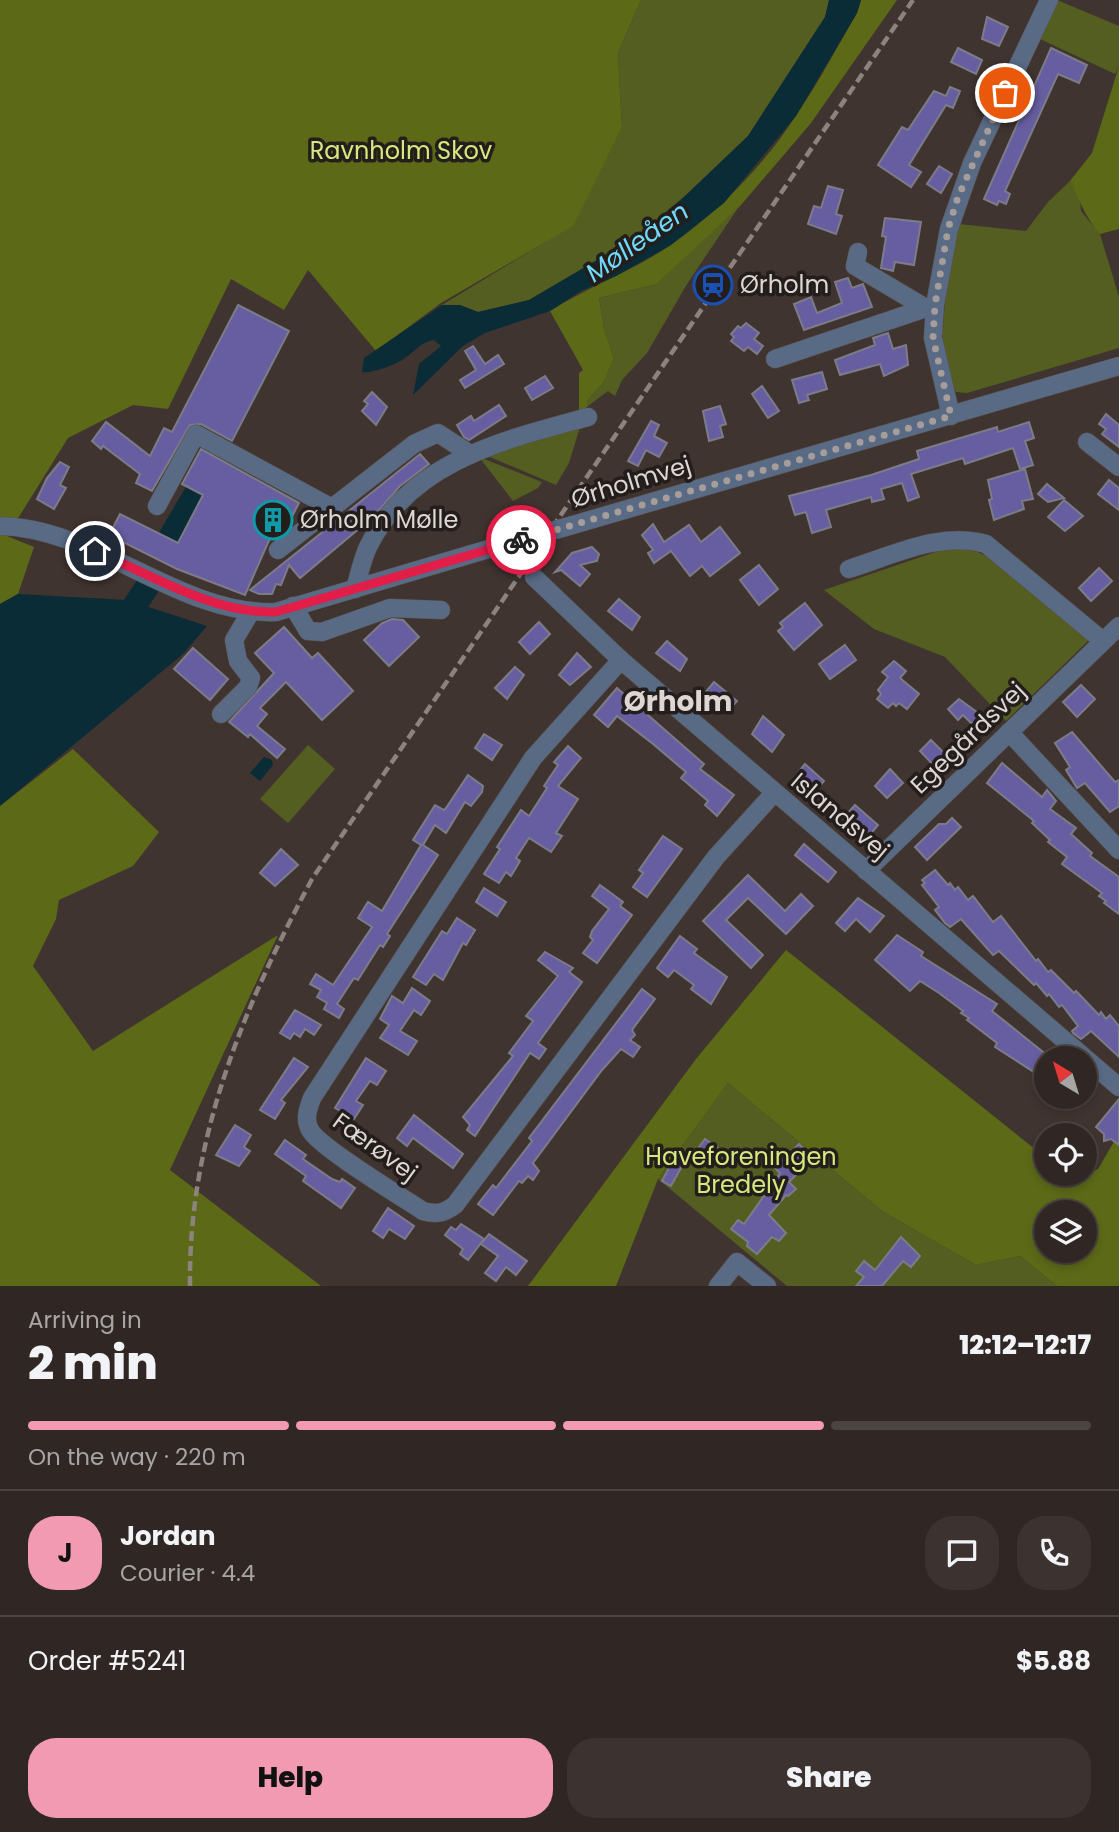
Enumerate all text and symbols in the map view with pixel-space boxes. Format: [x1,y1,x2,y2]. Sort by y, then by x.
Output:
pin [975,63,1035,123]
icon: bag [986,74,1024,112]
park label: Ravnholm Skov [310,134,493,167]
water label: Mølleåen [578,193,696,291]
station icon: Ørholm [692,264,734,306]
place label: Ørholm [740,268,829,301]
street label: Ørholmvej [567,448,695,515]
building icon: Ørholm Mølle [252,499,294,541]
place label: Ørholm Mølle [300,503,458,536]
courier [486,505,556,575]
pin [65,521,125,581]
icon: bike [502,521,540,559]
icon: home [76,532,114,570]
street label: Egegårdsvej [903,674,1032,801]
district label: Ørholm [624,682,732,721]
street label: Islandsvej [784,765,896,866]
north arrow [1034,1046,1097,1110]
map controls [1034,1046,1097,1263]
street label: Færøvej [326,1105,424,1188]
button: locate [1034,1123,1097,1186]
park label: Haveforeningen Bredely [645,1140,837,1201]
button: layers [1034,1200,1097,1263]
text: Arriving in [28,1304,142,1336]
text: 12:12–12:17 [959,1327,1091,1363]
text: 2 min [28,1331,158,1395]
text: On the way · 220 m [28,1441,246,1473]
button: chat [925,1516,999,1590]
button: phone [1017,1516,1091,1590]
text: Jordan [120,1518,216,1554]
text: J [57,1535,73,1571]
text: Courier · 4.4 [120,1557,255,1589]
text: Order #5241 [28,1643,186,1679]
text: $5.88 [1016,1643,1091,1679]
button: Help [28,1738,553,1818]
button: Share [567,1738,1091,1818]

